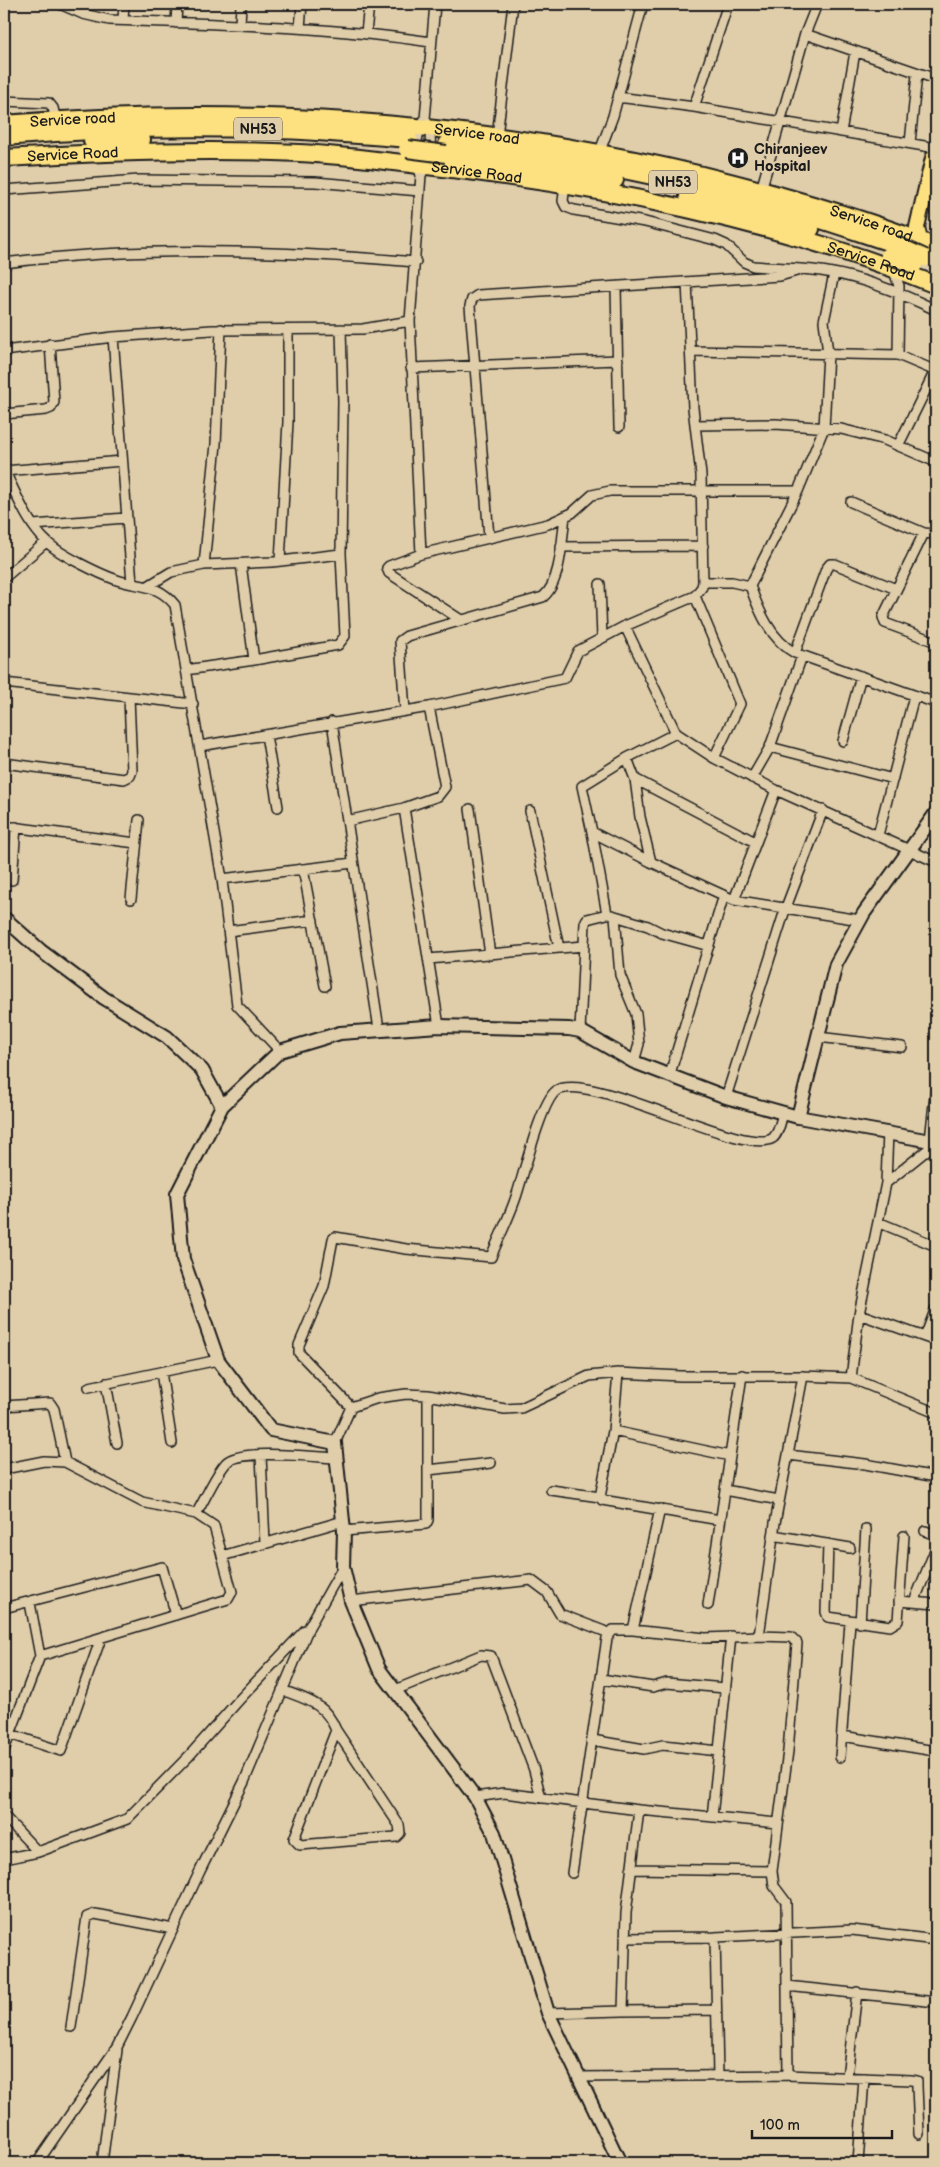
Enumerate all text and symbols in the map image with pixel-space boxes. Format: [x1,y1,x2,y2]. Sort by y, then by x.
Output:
street label: Service road [29,108,116,131]
road number: NH53 [234,118,282,140]
street label: Service road [433,119,521,149]
place label: Chiranjeev Hospital [754,140,828,176]
street label: Service Road [27,143,119,166]
hospital icon: Chiranjeev Hospital [726,146,750,170]
street label: Service Road [430,157,523,188]
road number: NH53 [649,170,697,193]
street label: Service road [828,201,915,246]
street label: Service Road [825,237,918,285]
scale bar [752,2107,892,2139]
text: 100 m [760,2116,800,2135]

